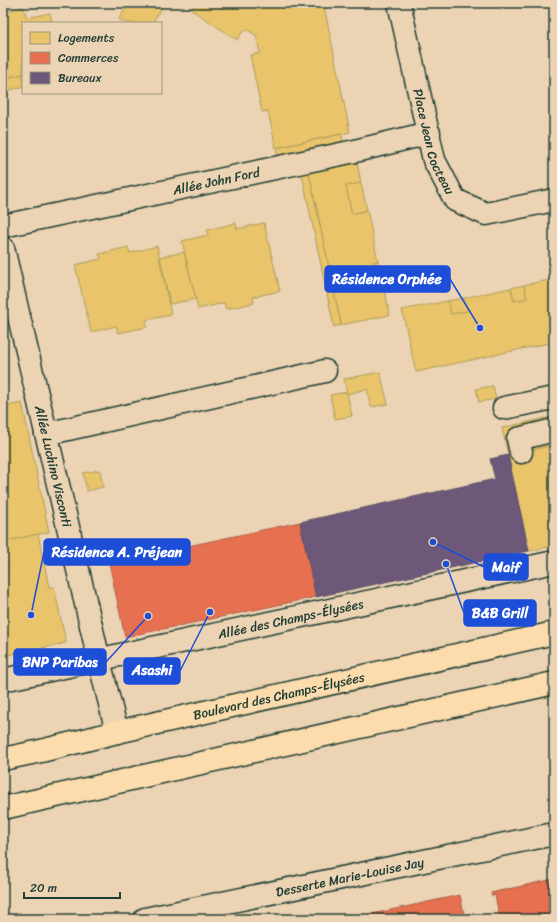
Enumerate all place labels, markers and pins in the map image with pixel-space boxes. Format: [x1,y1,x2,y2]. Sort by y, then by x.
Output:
callout: Résidence Orphée [325,266,450,292]
callout: Résidence A. Préjean [44,539,190,565]
callout: Maif [484,554,528,580]
callout: B&B Grill [464,600,536,626]
callout: BNP Paribas [14,649,106,675]
callout: Asashi [124,658,180,684]

